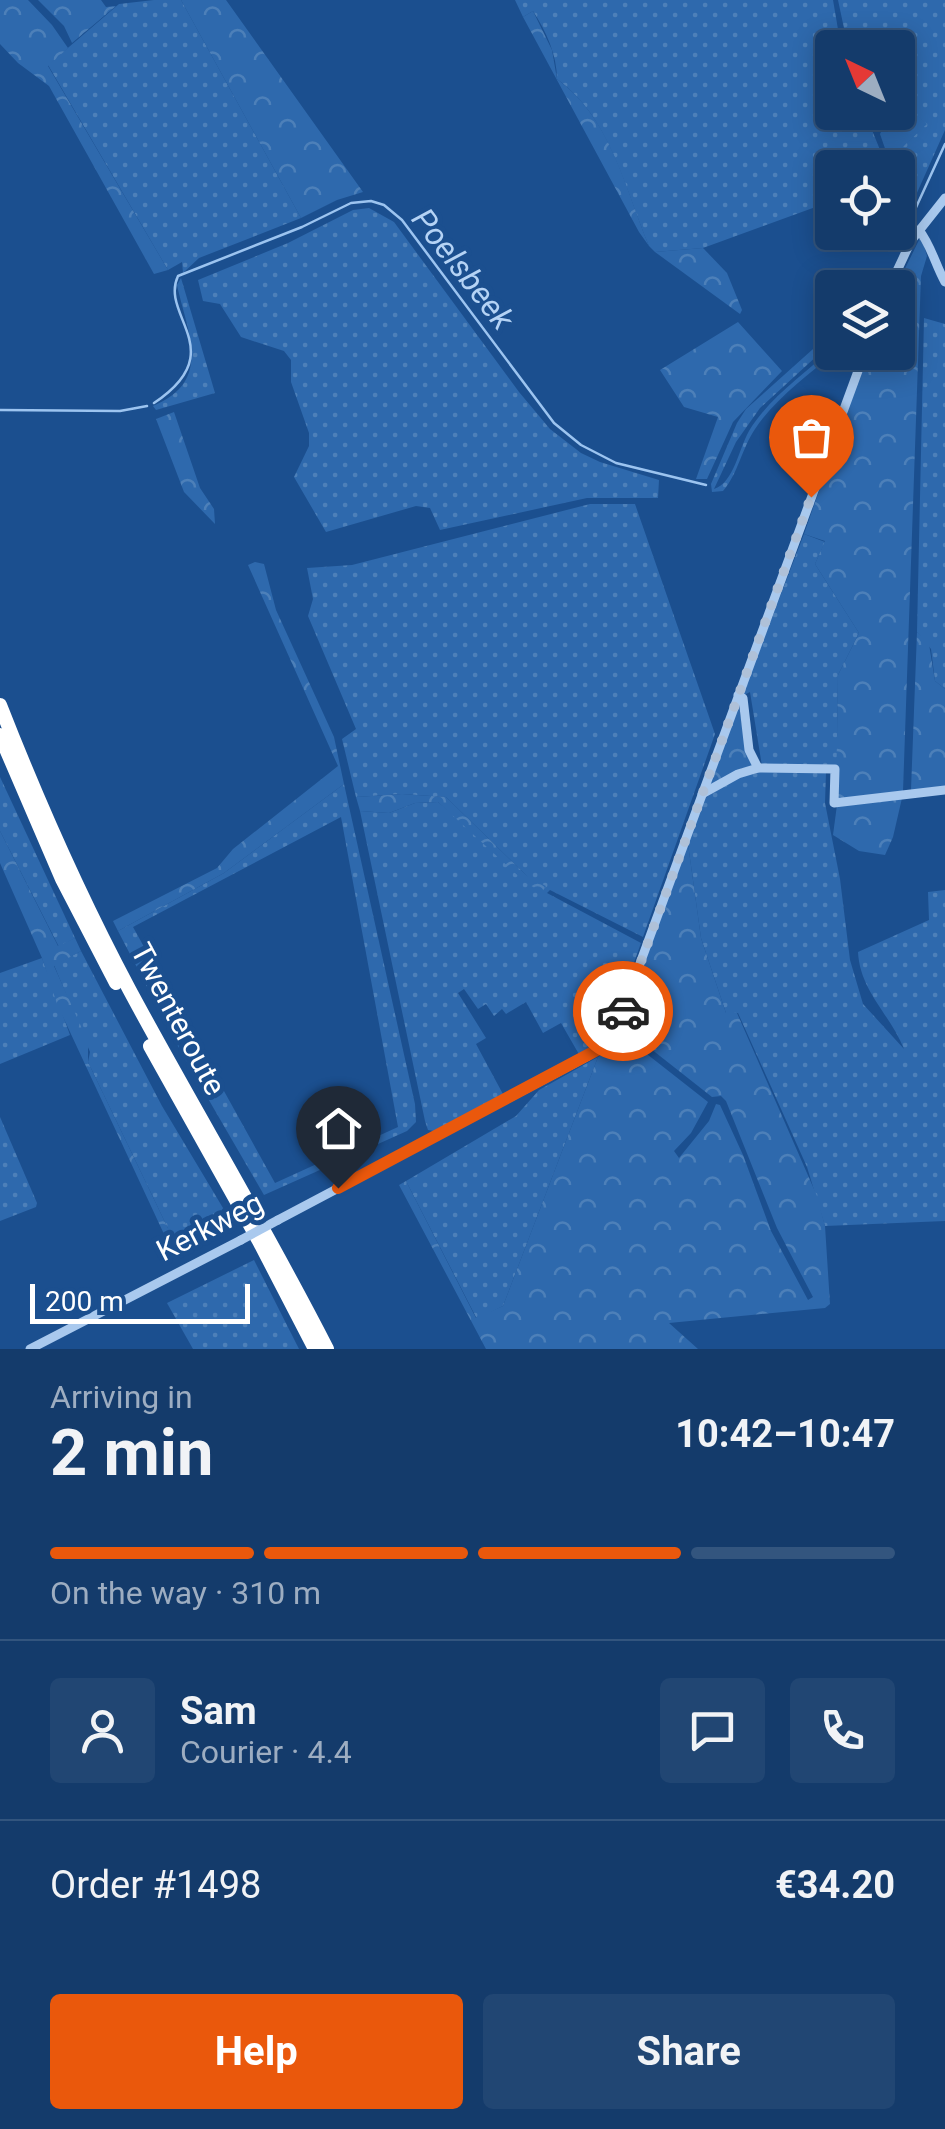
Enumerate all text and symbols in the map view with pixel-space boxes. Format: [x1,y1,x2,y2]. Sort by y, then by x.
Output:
north arrow [815,30,915,130]
map controls [815,30,915,370]
button: locate [815,150,915,250]
water label: Poelsbeek [404,201,523,338]
button: layers [815,270,915,370]
pin [769,395,854,498]
icon: bag [784,410,839,465]
street label: Twenteroute [124,937,233,1101]
courier [573,961,673,1061]
icon: car [596,984,651,1039]
pin [296,1086,381,1189]
icon: home [311,1101,366,1156]
street label: Kerkweg [151,1185,269,1268]
scale bar [30,1279,250,1324]
text: 200 m [45,1285,124,1318]
text: Arriving in [50,1378,193,1416]
text: 10:42–10:47 [675,1412,895,1456]
text: 2 min [50,1415,213,1491]
text: On the way · 310 m [50,1574,321,1612]
button: person [50,1678,155,1783]
button: chat [660,1678,765,1783]
button: phone [790,1678,895,1783]
text: Sam [180,1689,257,1733]
text: Courier · 4.4 [180,1733,352,1771]
text: Order #1498 [50,1863,261,1907]
text: €34.20 [775,1863,895,1907]
button: Help [50,1994,463,2109]
button: Share [483,1994,895,2109]

